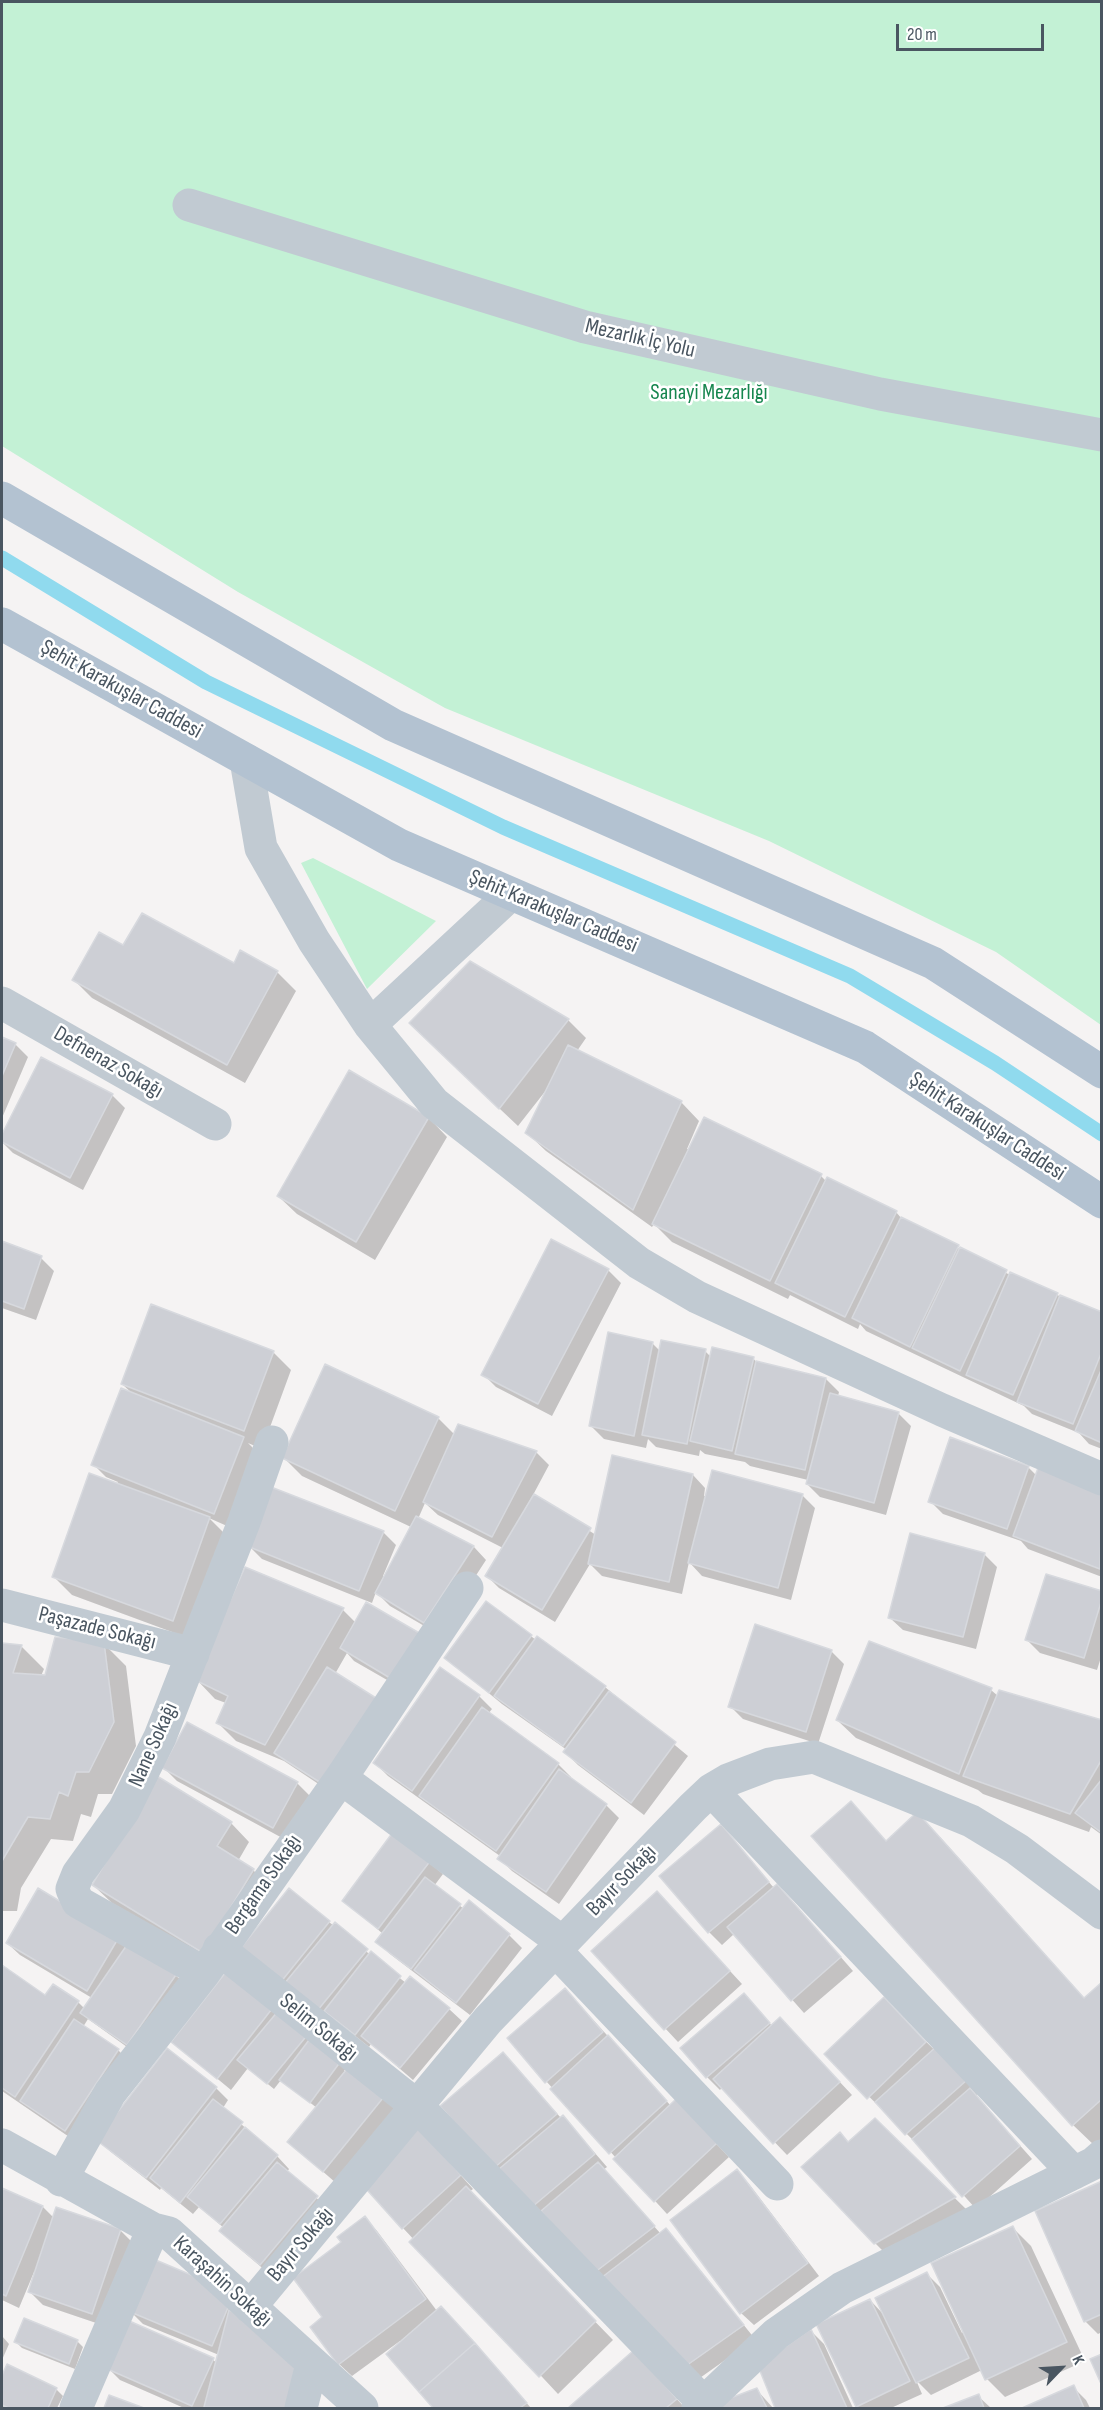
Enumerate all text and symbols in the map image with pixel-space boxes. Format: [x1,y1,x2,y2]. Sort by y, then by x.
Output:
scale bar [899,12,1048,50]
text: 20 m [907,24,937,45]
street label: Mezarlık İç Yolu [583,314,697,364]
park label: Sanayi Mezarlığı [650,380,768,406]
street label: Şehit Karakuşlar Caddesi [36,635,206,745]
street label: Şehit Karakuşlar Caddesi [465,865,641,959]
street label: Defnenaz Sokağı [49,1021,167,1105]
street label: Şehit Karakuşlar Caddesi [904,1067,1070,1187]
street label: Paşazade Sokağı [36,1602,158,1656]
street label: Nane Sokağı [124,1699,184,1791]
street label: Bergama Sokağı [220,1830,308,1940]
street label: Bayır Sokağı [582,1840,662,1922]
street label: Selim Sokağı [274,1989,362,2067]
street label: Bayır Sokağı [262,2202,340,2288]
street label: Karaşahin Sokağı [167,2231,277,2333]
north arrow [1031,2338,1091,2398]
text: K [1067,2353,1088,2368]

